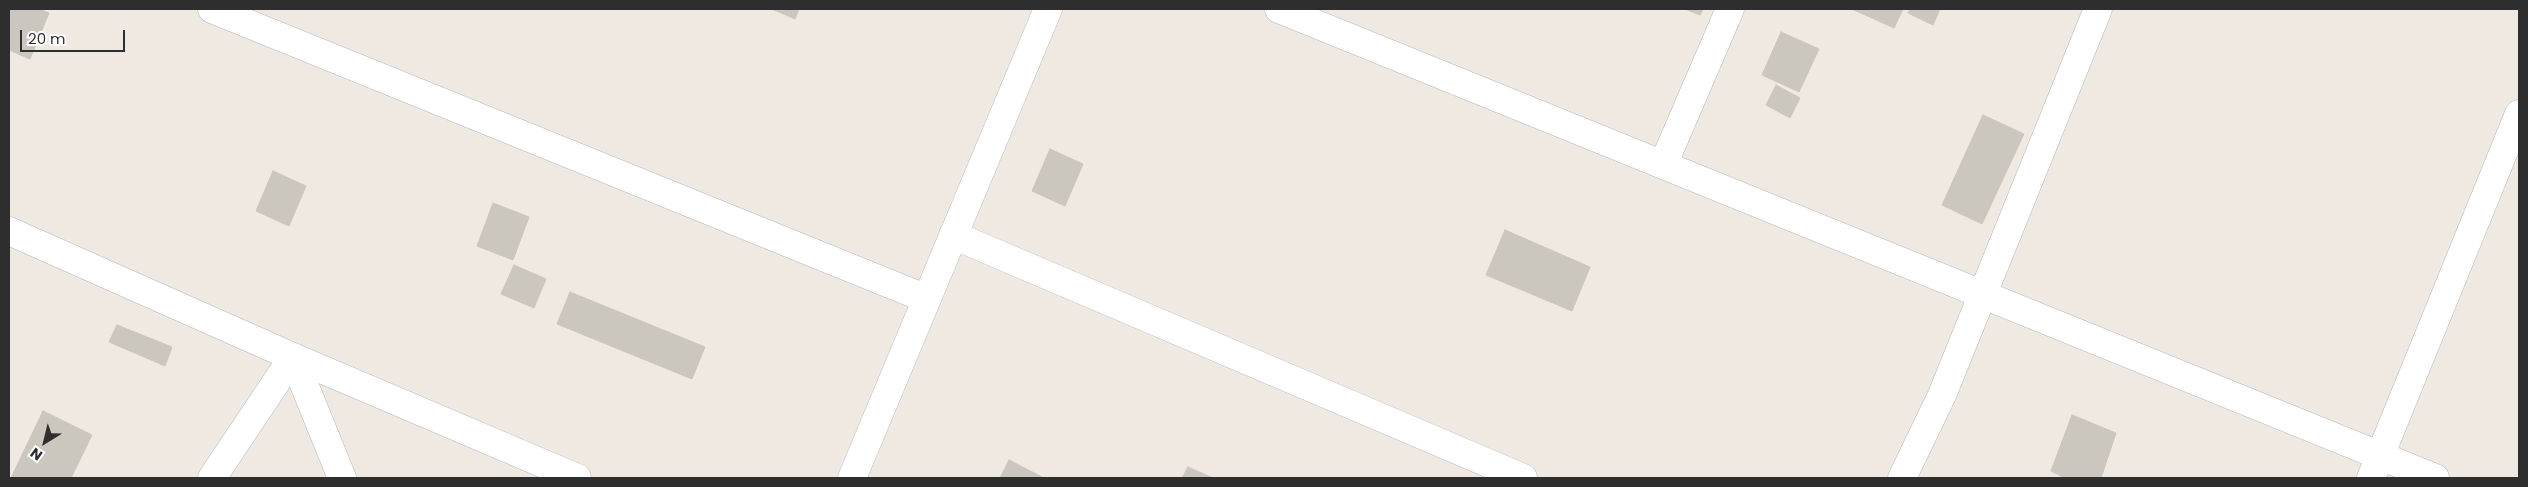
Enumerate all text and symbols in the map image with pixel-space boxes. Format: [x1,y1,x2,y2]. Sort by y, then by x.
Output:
scale bar [22,20,128,52]
text: 20 m [28,28,66,49]
north arrow [20,417,70,467]
text: N [26,443,46,465]

